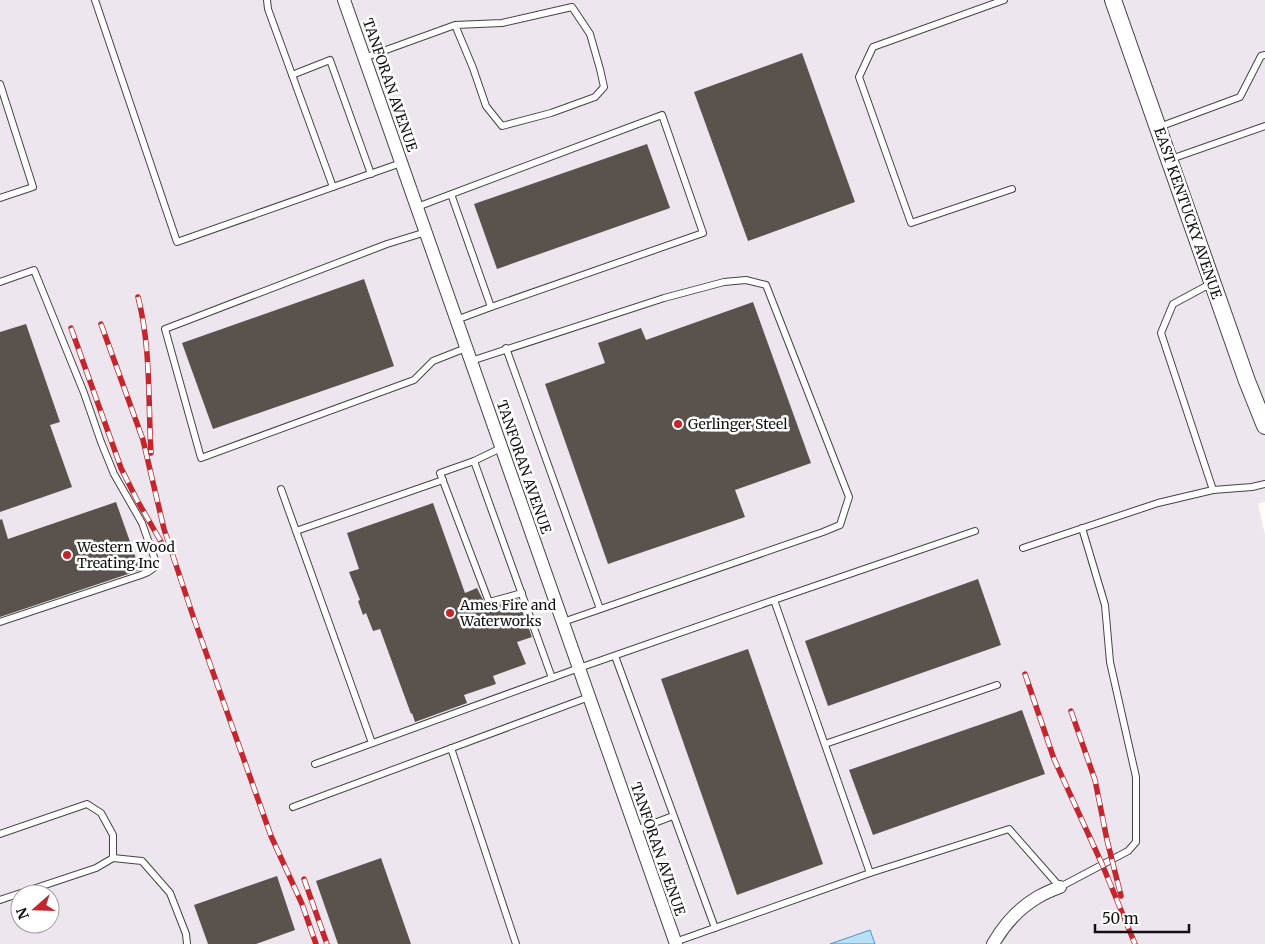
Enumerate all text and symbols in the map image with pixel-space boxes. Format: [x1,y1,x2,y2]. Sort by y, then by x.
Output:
street label: TANFORAN AVENUE [359,16,421,154]
street label: EAST KENTUCKY AVENUE [1150,125,1226,301]
street label: TANFORAN AVENUE [493,398,555,536]
place label: Gerlinger Steel [688,415,788,433]
marker: Gerlinger Steel [672,418,684,430]
place label: Western Wood Treating Inc [76,538,175,572]
marker: Western Wood Treating Inc [61,549,73,561]
place label: Ames Fire and Waterworks [459,596,557,630]
marker: Ames Fire and Waterworks [444,607,456,619]
street label: TANFORAN AVENUE [627,780,689,918]
north arrow [10,884,60,934]
scale bar [1095,902,1189,934]
text: N [12,905,33,922]
text: 50 m [1102,909,1139,928]

